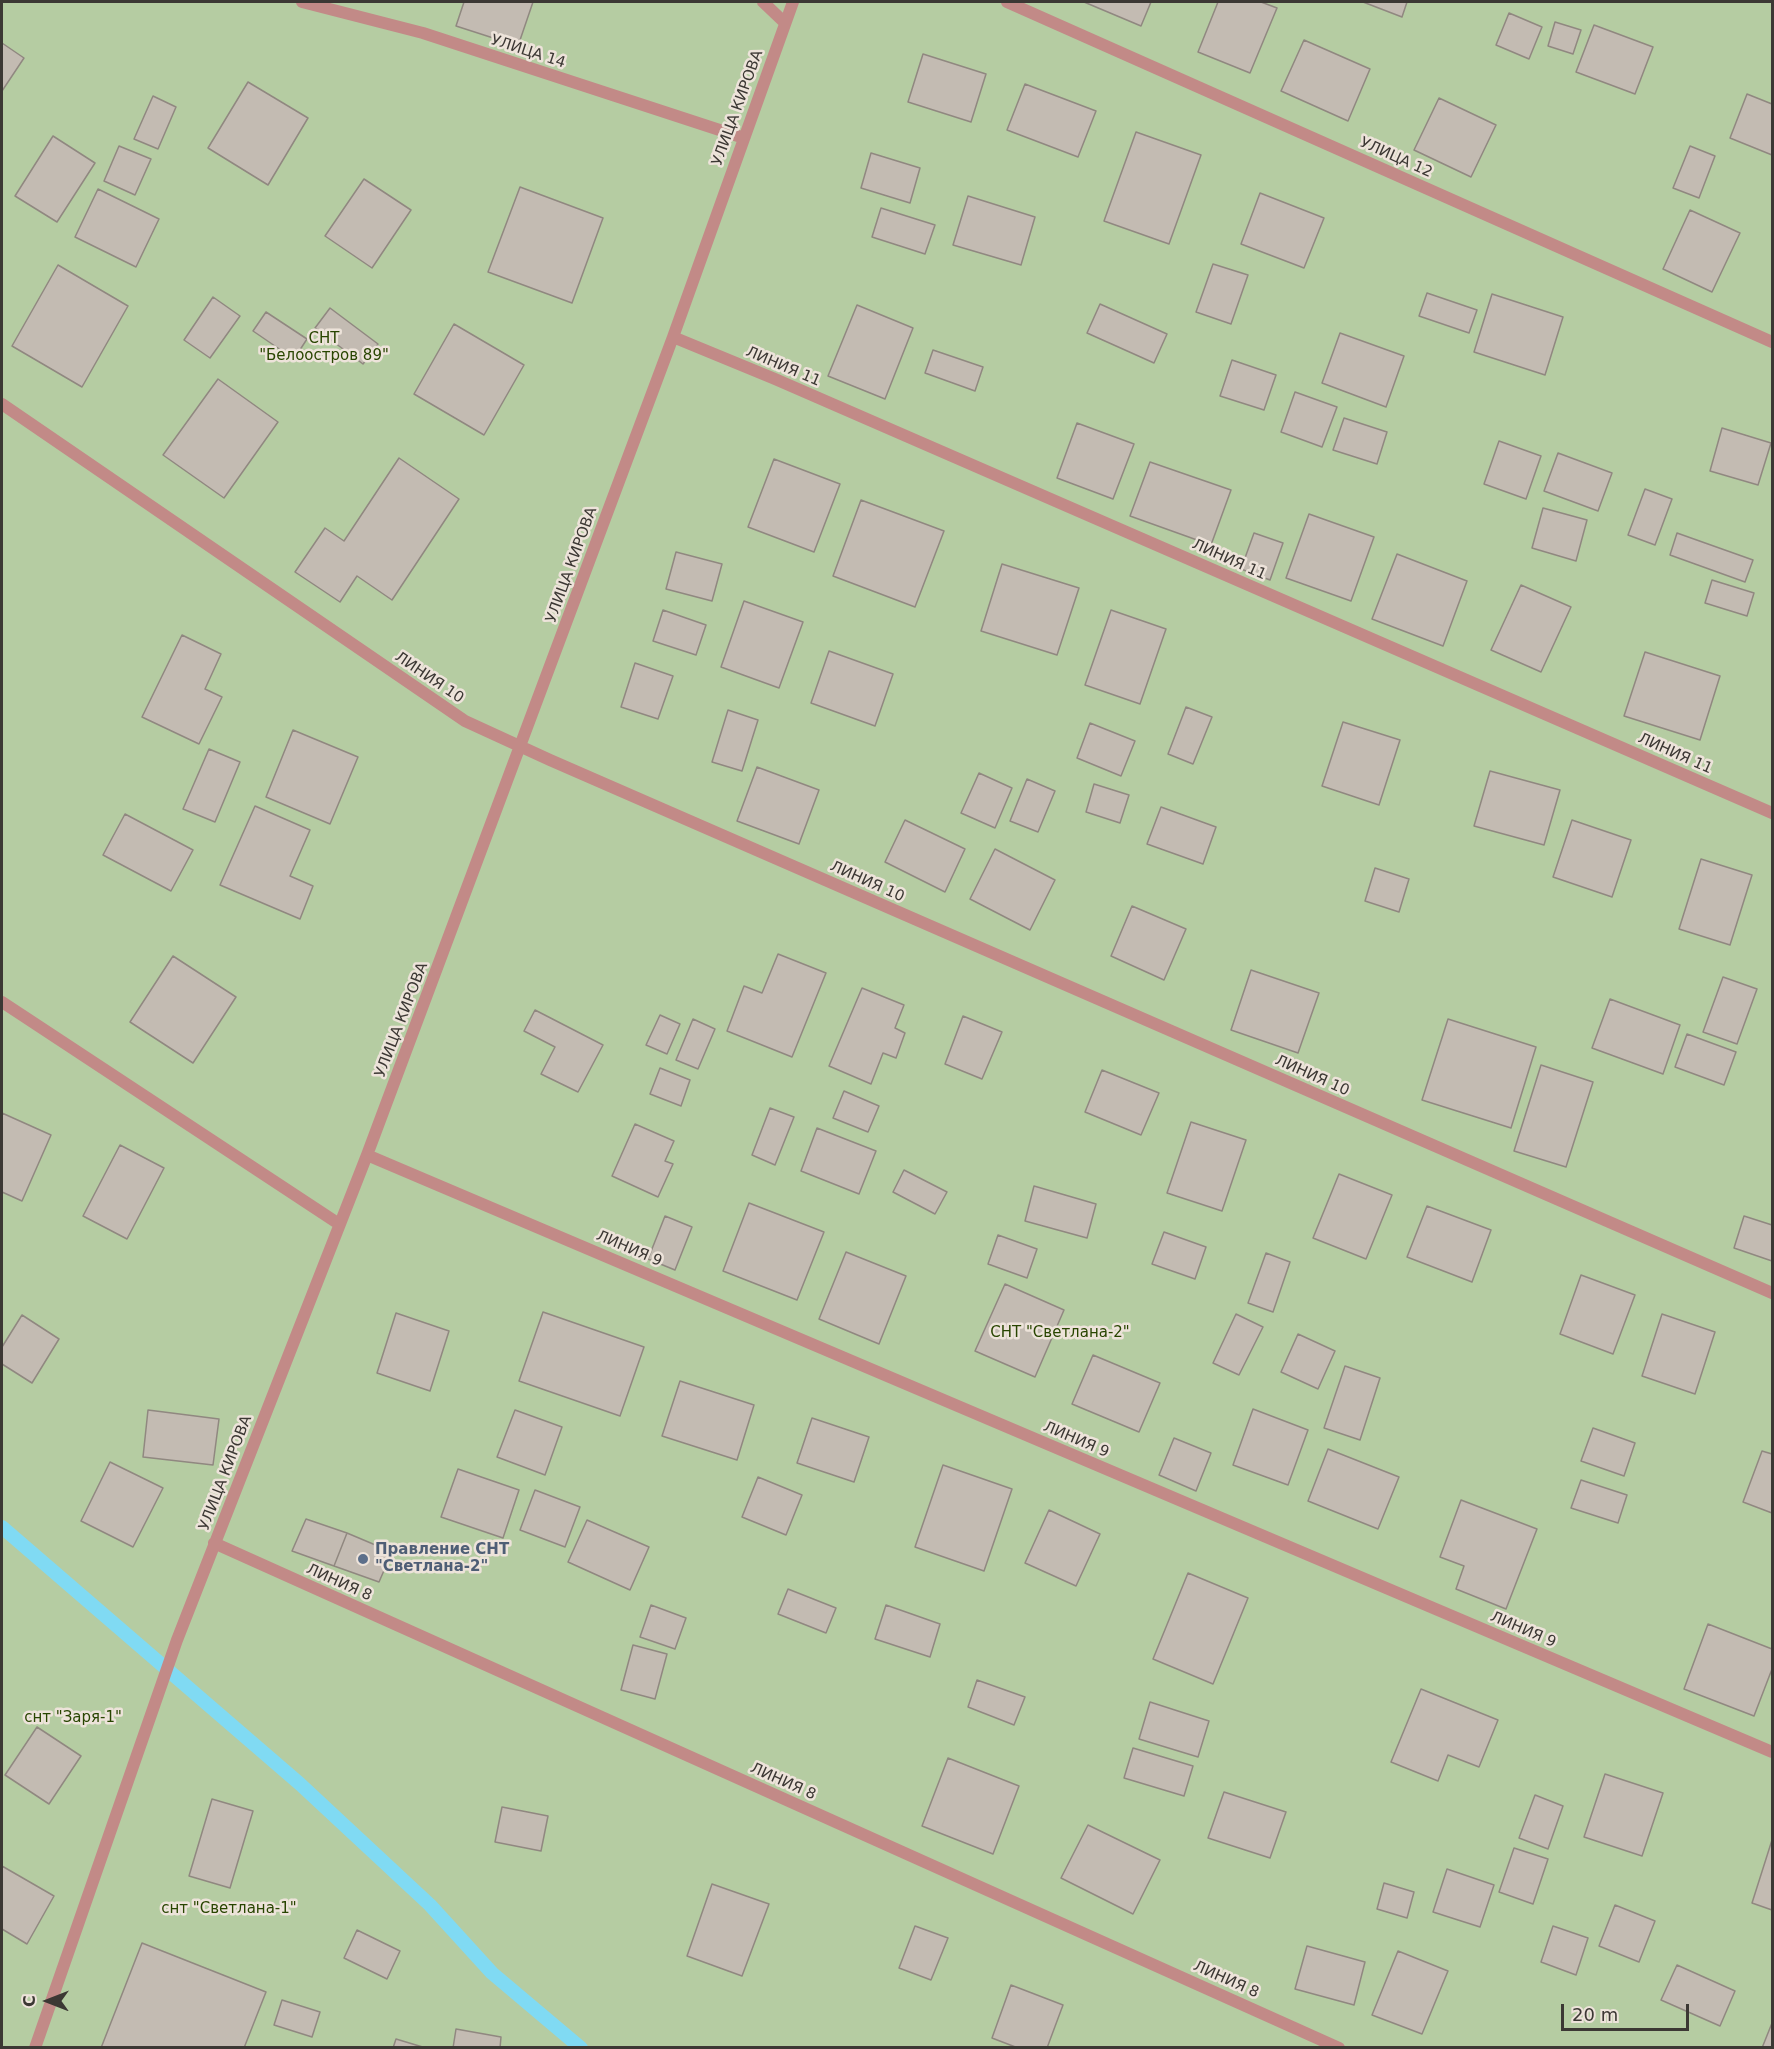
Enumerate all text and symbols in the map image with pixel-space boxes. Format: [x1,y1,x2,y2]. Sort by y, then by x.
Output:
street label: УЛИЦА 14 [488,31,568,73]
street label: УЛИЦА КИРОВА [709,48,767,168]
street label: УЛИЦА 12 [1357,134,1435,182]
park label: СНТ "Белоостров 89" [259,330,389,365]
street label: ЛИНИЯ 11 [743,343,823,391]
street label: УЛИЦА КИРОВА [543,505,601,625]
street label: ЛИНИЯ 11 [1189,536,1269,584]
street label: ЛИНИЯ 10 [391,648,467,708]
street label: ЛИНИЯ 11 [1635,730,1715,778]
street label: ЛИНИЯ 10 [827,858,907,906]
street label: УЛИЦА КИРОВА [372,960,432,1080]
street label: ЛИНИЯ 10 [1272,1052,1352,1100]
street label: ЛИНИЯ 9 [593,1227,665,1271]
park label: СНТ "Светлана-2" [990,1324,1130,1342]
street label: УЛИЦА КИРОВА [196,1413,256,1533]
street label: ЛИНИЯ 9 [1040,1418,1112,1462]
place label: Правление СНТ "Светлана-2" [375,1541,509,1576]
marker: Правление СНТ "Светлана-2" [356,1552,370,1566]
street label: ЛИНИЯ 8 [303,1561,375,1605]
street label: ЛИНИЯ 9 [1487,1608,1559,1652]
park label: снт "Заря-1" [24,1709,122,1727]
street label: ЛИНИЯ 8 [747,1760,819,1804]
park label: снт "Светлана-1" [161,1900,297,1918]
street label: ЛИНИЯ 8 [1190,1958,1262,2002]
north arrow [18,1971,78,2031]
scale bar [1564,1992,1692,2030]
text: С [20,1995,39,2007]
text: 20 m [1572,2004,1618,2025]

